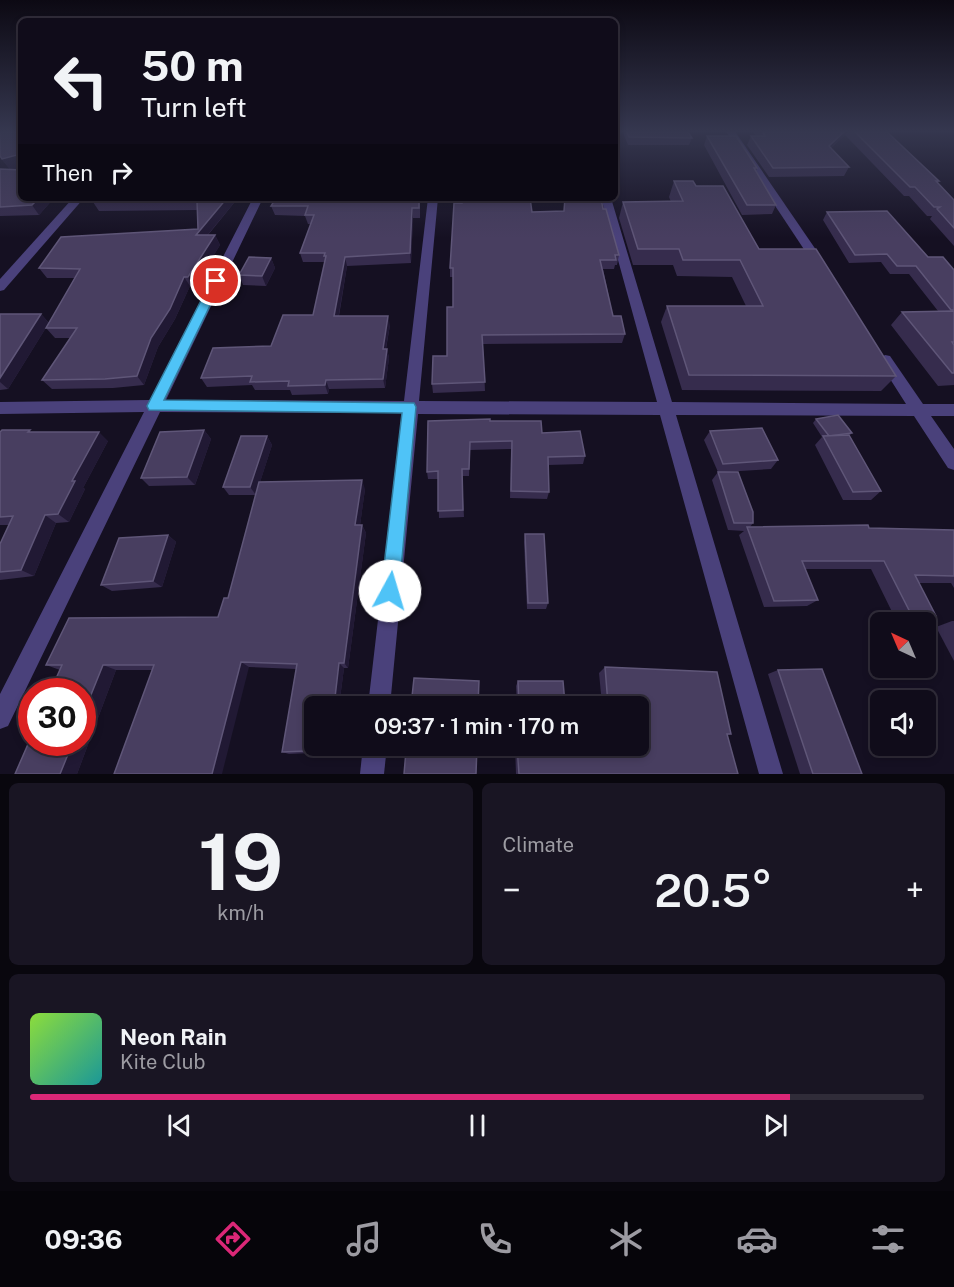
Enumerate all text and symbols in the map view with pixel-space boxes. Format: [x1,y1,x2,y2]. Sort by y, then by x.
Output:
text: 50 m [141,41,244,90]
icon: left [42,42,120,120]
text: Turn left [141,91,247,123]
icon: right [105,156,138,189]
text: Then [42,160,93,186]
pin [190,255,241,306]
icon: arrive [199,264,232,297]
position arrow [358,559,422,623]
north arrow [870,612,936,678]
map controls [870,612,936,756]
speed limit sign: 30 [18,678,96,756]
button: sound [870,690,936,756]
text: 09:37 · 1 min · 170 m [374,713,579,739]
text: 19 [198,816,283,908]
text: Climate [503,833,574,857]
text: 20.5° [654,864,772,917]
text: − [503,871,521,909]
text: + [906,871,924,909]
text: km/h [217,901,264,925]
text: Neon Rain [120,1024,227,1050]
text: Kite Club [120,1050,205,1074]
icon: previous [163,1109,196,1142]
icon: pause [461,1109,494,1142]
icon: next [759,1109,792,1142]
icon: directions [212,1218,254,1260]
icon: music [343,1218,385,1260]
icon: phone [474,1218,516,1260]
icon: climate [605,1218,647,1260]
icon: car [736,1218,778,1260]
icon: filters [867,1218,909,1260]
text: 09:36 [45,1223,123,1255]

